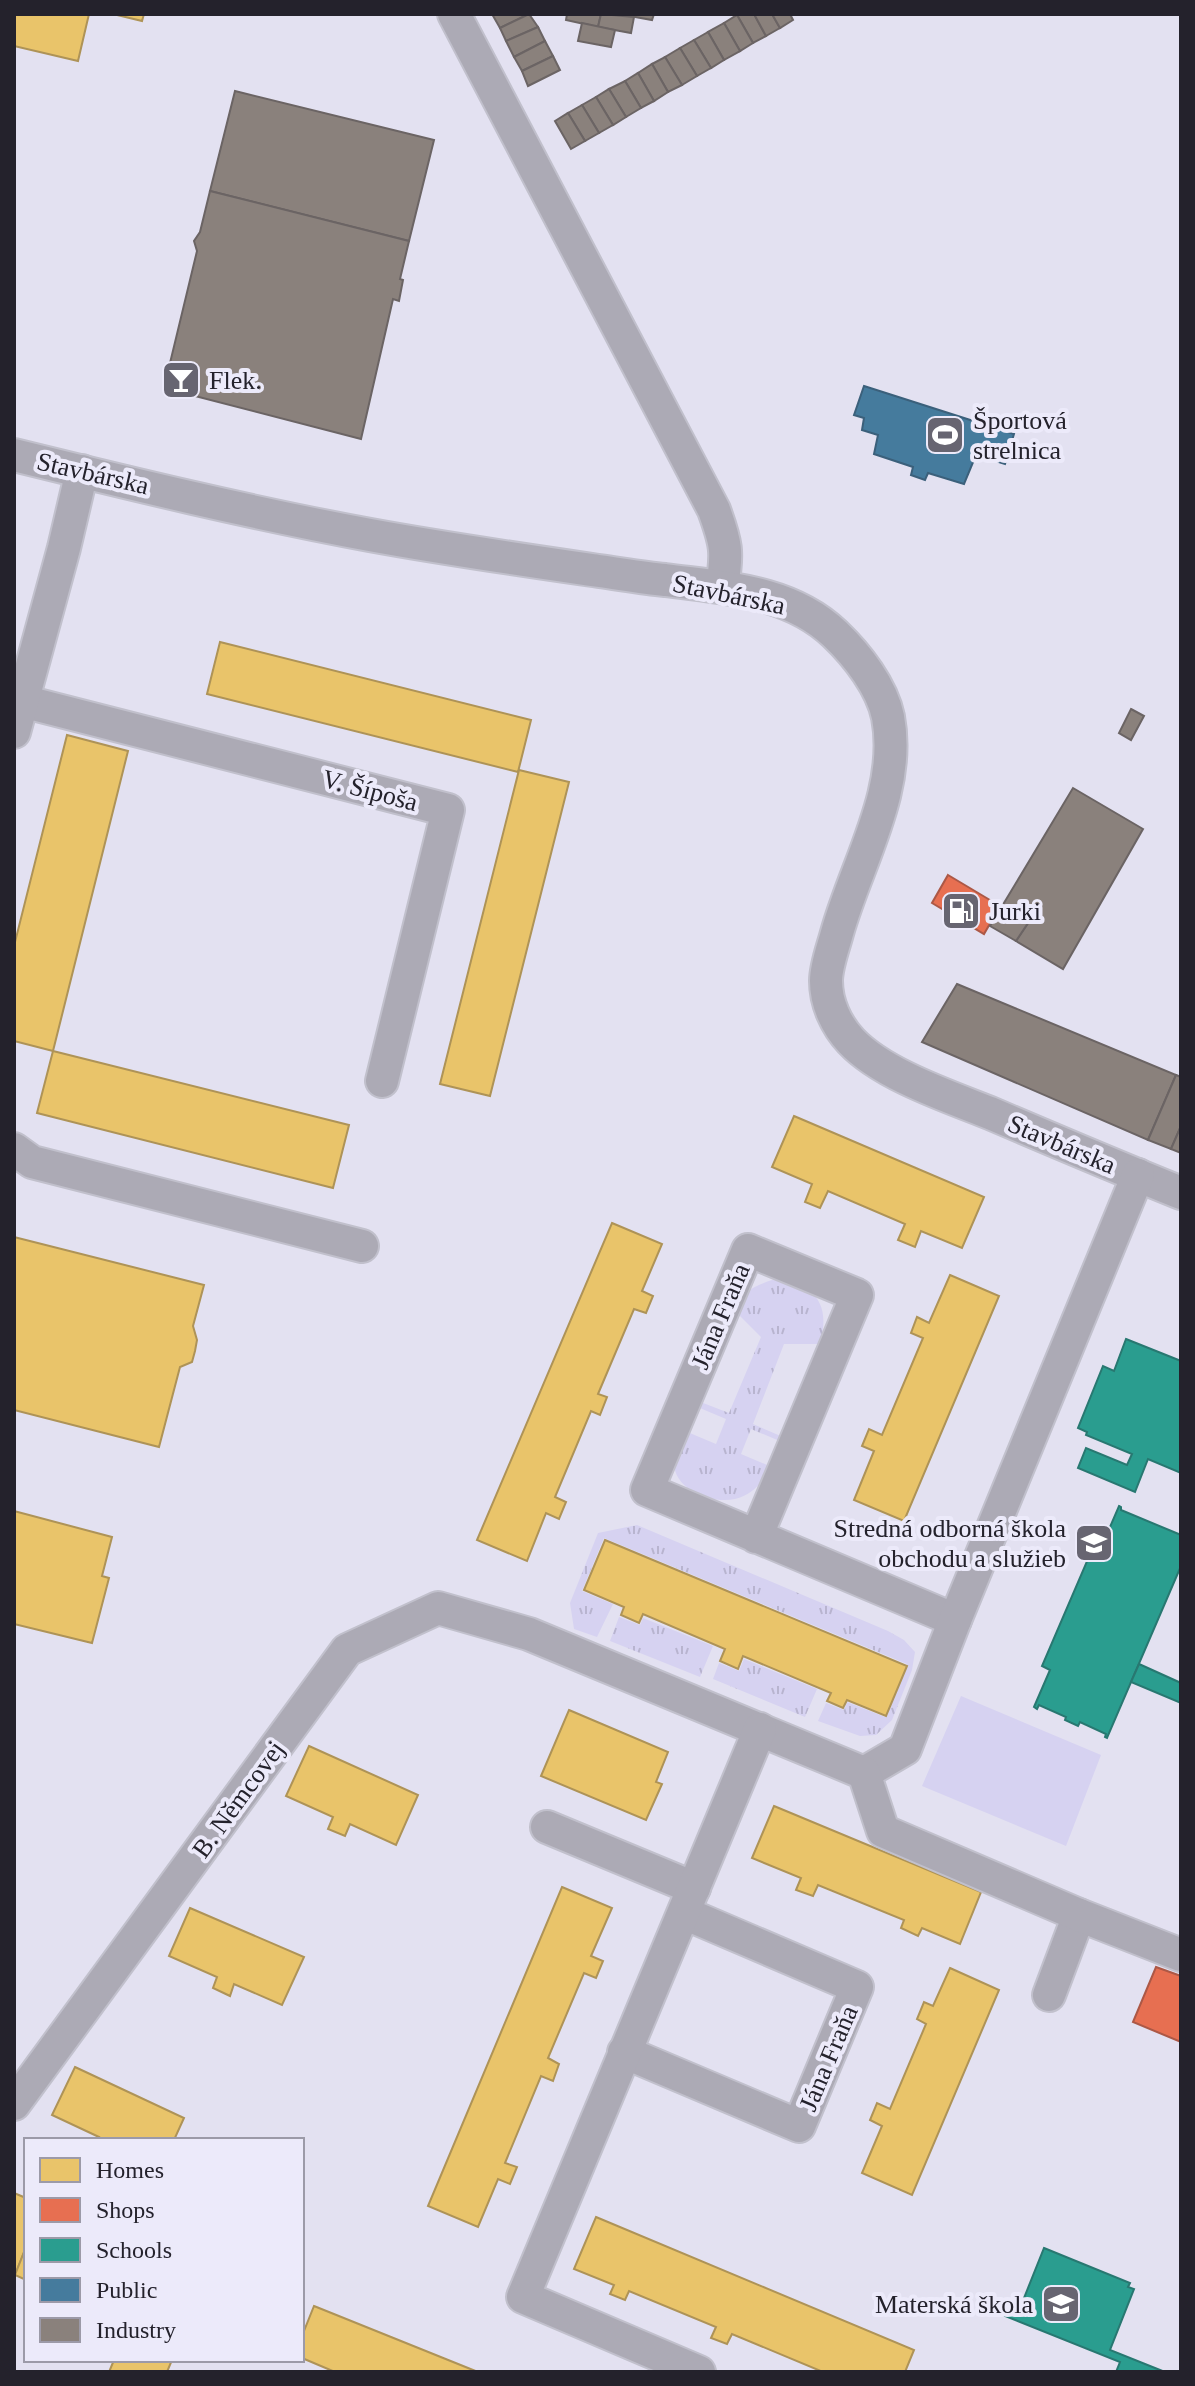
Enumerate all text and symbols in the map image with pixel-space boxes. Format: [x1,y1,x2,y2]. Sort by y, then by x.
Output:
bar icon: Flek. [160,359,202,401]
place label: Flek. [209,366,262,395]
place label: Športová strelnica [973,406,1067,465]
sports icon: Športová strelnica [924,414,966,456]
street label: Stavbárska [34,447,152,501]
street label: Stavbárska [670,568,788,621]
street label: V. Šípoša [319,764,421,817]
fuel station icon: Jurki [940,890,982,932]
place label: Jurki [989,897,1041,926]
street label: Stavbárska [1004,1109,1120,1180]
street label: Jána Fraňa [685,1259,756,1373]
place label: Stredná odborná škola obchodu a služieb [833,1514,1066,1573]
school or university icon: Stredná odborná škola obchodu a služieb [1073,1522,1115,1564]
street label: B. Němcovej [186,1735,290,1863]
street label: Jána Fraňa [793,2001,864,2115]
legend [24,2138,304,2362]
text: Homes [96,2157,164,2183]
text: Shops [96,2197,155,2223]
text: Schools [96,2237,172,2263]
text: Public [96,2277,157,2303]
school or university icon: Materská škola [1040,2283,1082,2325]
place label: Materská škola [875,2290,1033,2319]
text: Industry [96,2317,176,2343]

